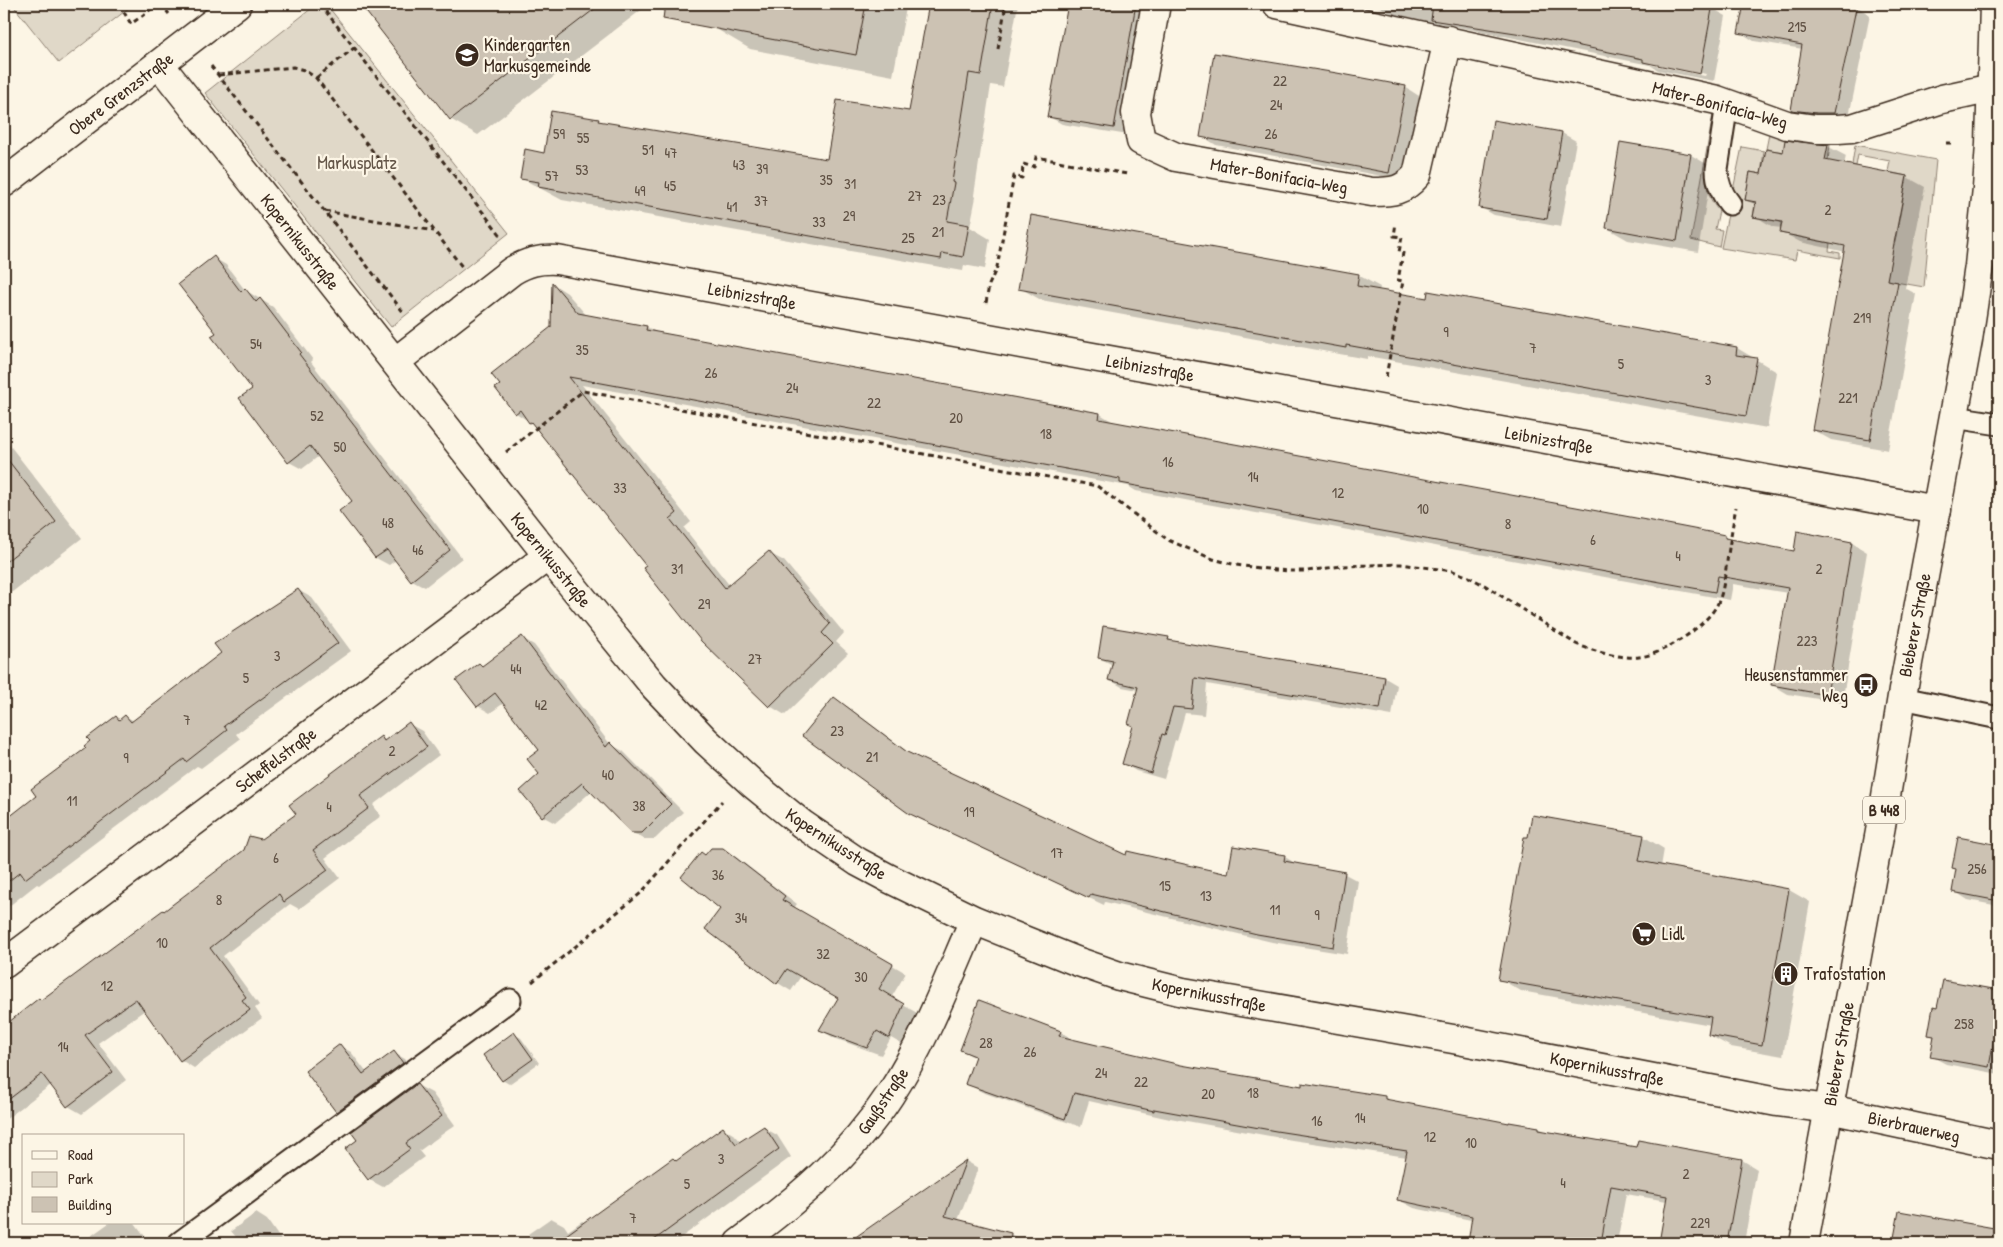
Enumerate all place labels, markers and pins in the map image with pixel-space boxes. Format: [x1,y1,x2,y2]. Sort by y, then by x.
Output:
place label: Kindergarten Markusgemeinde [484,32,591,78]
school or university icon: Kindergarten Markusgemeinde [454,42,480,68]
place label: Heusenstammer Weg [1744,662,1848,708]
bus stop icon: Heusenstammer Weg [1853,672,1879,698]
supermarket icon: Lidl [1631,921,1657,947]
place label: Lidl [1662,921,1685,946]
building icon: Trafostation [1773,961,1799,987]
place label: Trafostation [1804,961,1886,986]

